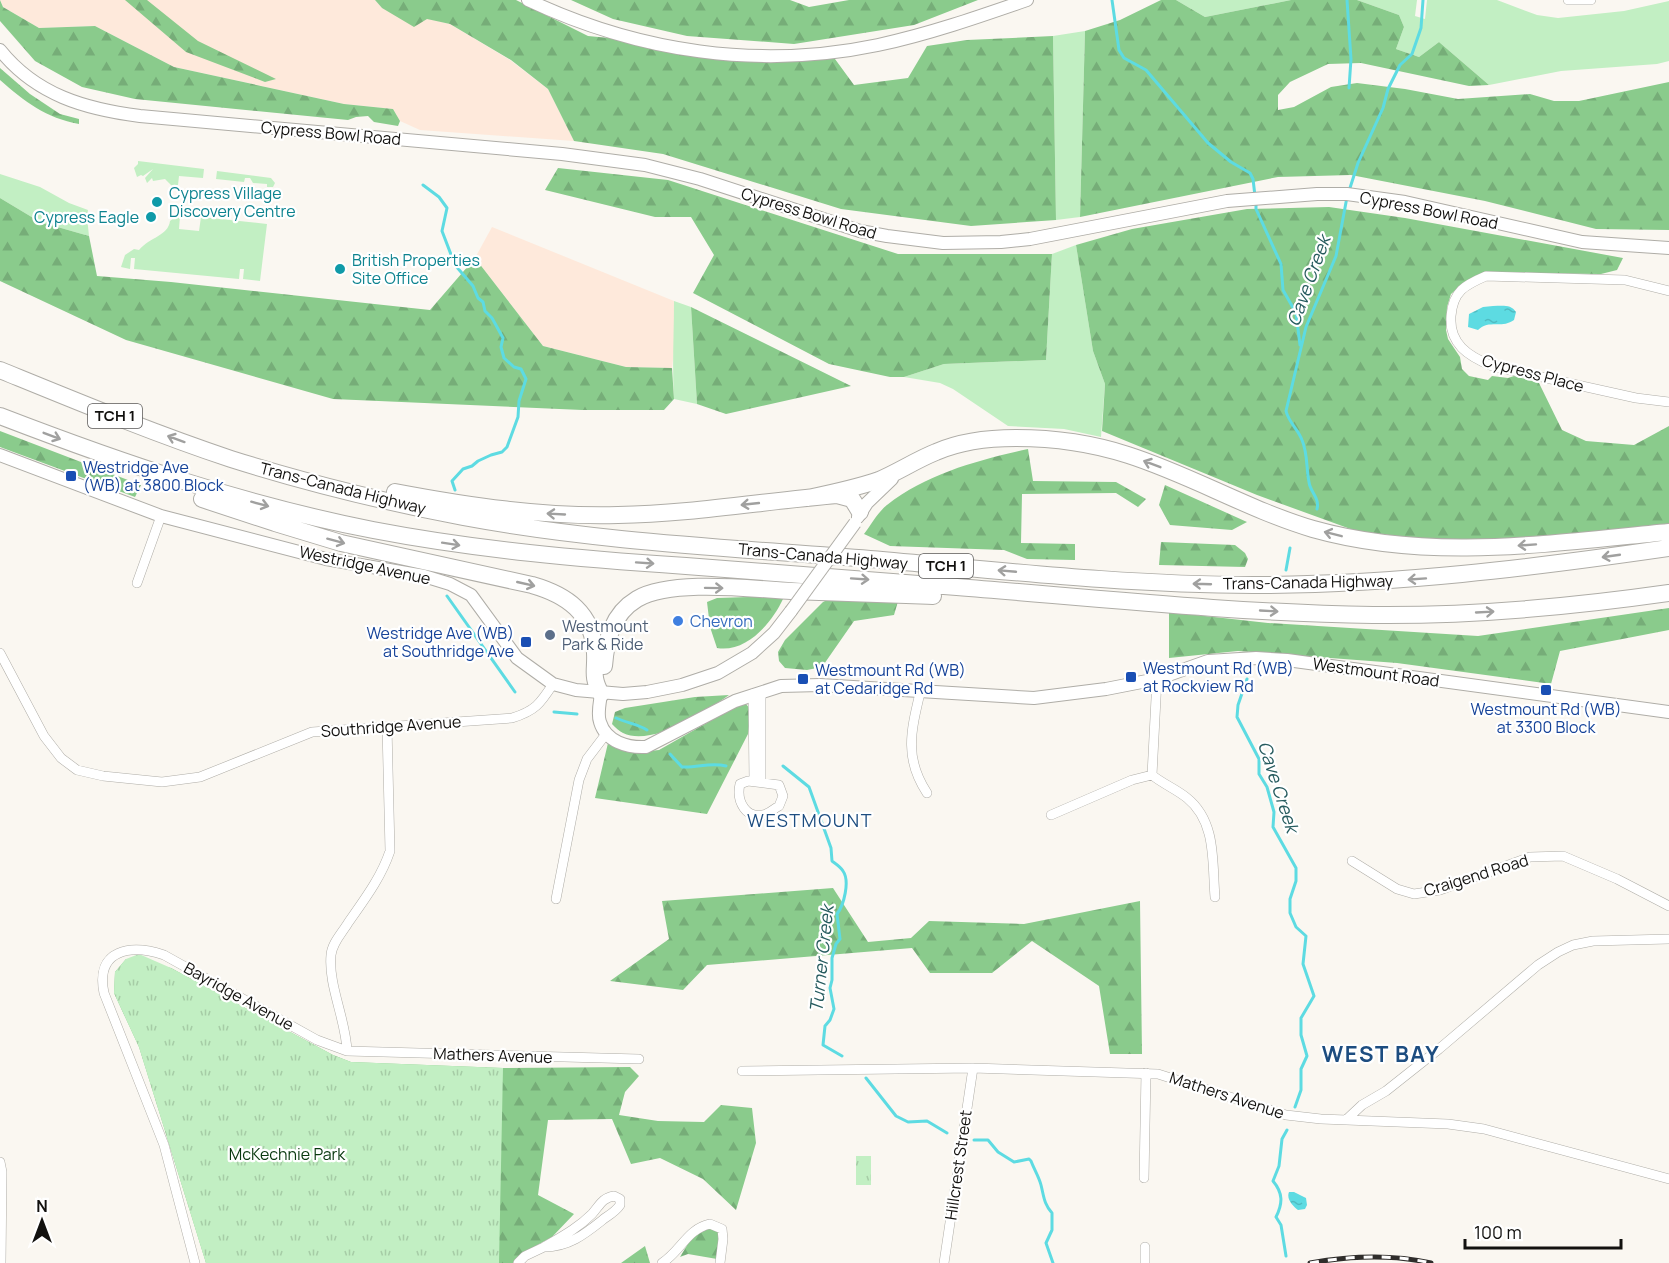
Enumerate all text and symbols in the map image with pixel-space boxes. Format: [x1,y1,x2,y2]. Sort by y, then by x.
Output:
street label: Cypress Bowl Road [260,116,402,150]
place label: Cypress Village Discovery Centre [169,182,296,222]
street label: Cypress Bowl Road [739,182,879,244]
street label: Cypress Bowl Road [1358,186,1500,234]
marker: Cypress Village Discovery Centre [150,195,164,209]
place label: Cypress Eagle [34,206,139,228]
marker: Cypress Eagle [144,210,158,224]
water label: Cave Creek [1281,229,1337,329]
place label: British Properties Site Office [352,249,480,289]
marker: British Properties Site Office [333,262,347,276]
street label: Cypress Place [1480,349,1586,397]
road number: TCH 1 [88,404,142,428]
one-way arrow [42,431,61,442]
one-way arrow [167,433,186,444]
place label: Westridge Ave (WB) at 3800 Block [83,456,225,496]
street label: Trans-Canada Highway [258,457,429,519]
one-way arrow [1143,457,1162,468]
marker: Westridge Ave (WB) at 3800 Block [64,469,78,483]
one-way arrow [250,499,269,510]
one-way arrow [741,499,761,510]
one-way arrow [546,509,566,520]
one-way arrow [1324,527,1343,539]
one-way arrow [326,536,345,547]
one-way arrow [440,538,460,549]
street label: Trans-Canada Highway [737,538,909,574]
one-way arrow [1518,539,1538,550]
street label: Westridge Avenue [297,540,433,590]
one-way arrow [1602,551,1621,562]
road number: TCH 1 [919,554,973,578]
one-way arrow [634,558,654,569]
one-way arrow [998,565,1018,576]
street label: Trans-Canada Highway [1223,570,1394,594]
one-way arrow [1408,573,1428,584]
one-way arrow [850,574,870,585]
one-way arrow [1192,578,1212,590]
one-way arrow [515,579,535,590]
one-way arrow [703,582,723,594]
one-way arrow [1259,605,1279,616]
one-way arrow [1475,607,1495,618]
place label: Chevron [690,610,753,632]
marker: Chevron [671,614,685,628]
place label: Westmount Park & Ride [562,615,649,655]
place label: Westridge Ave (WB) at Southridge Ave [367,622,514,662]
marker: Westmount Park & Ride [543,628,557,642]
marker: Westridge Ave (WB) at Southridge Ave [519,635,533,649]
street label: Westmount Road [1311,652,1441,692]
place label: Westmount Rd (WB) at Rockview Rd [1143,657,1294,697]
place label: Westmount Rd (WB) at Cedaridge Rd [815,659,966,699]
marker: Westmount Rd (WB) at Rockview Rd [1124,670,1138,684]
marker: Westmount Rd (WB) at Cedaridge Rd [796,672,810,686]
marker: Westmount Rd (WB) at 3300 Block [1539,683,1553,697]
place label: Westmount Rd (WB) at 3300 Block [1471,698,1621,738]
street label: Southridge Avenue [320,710,462,742]
water label: Cave Creek [1253,738,1306,838]
district label: WESTMOUNT [747,808,873,832]
street label: Craigend Road [1421,849,1531,901]
water label: Turner Creek [803,901,839,1014]
street label: Bayridge Avenue [180,957,298,1035]
district label: WEST BAY [1322,1039,1440,1069]
street label: Mathers Avenue [433,1042,553,1068]
street label: Mathers Avenue [1167,1066,1287,1124]
street label: Hillcrest Street [939,1109,977,1221]
park label: McKechnie Park [229,1143,346,1165]
north arrow [12,1191,72,1251]
text: N [36,1195,48,1217]
scale bar [1465,1212,1621,1250]
text: 100 m [1474,1220,1522,1244]

